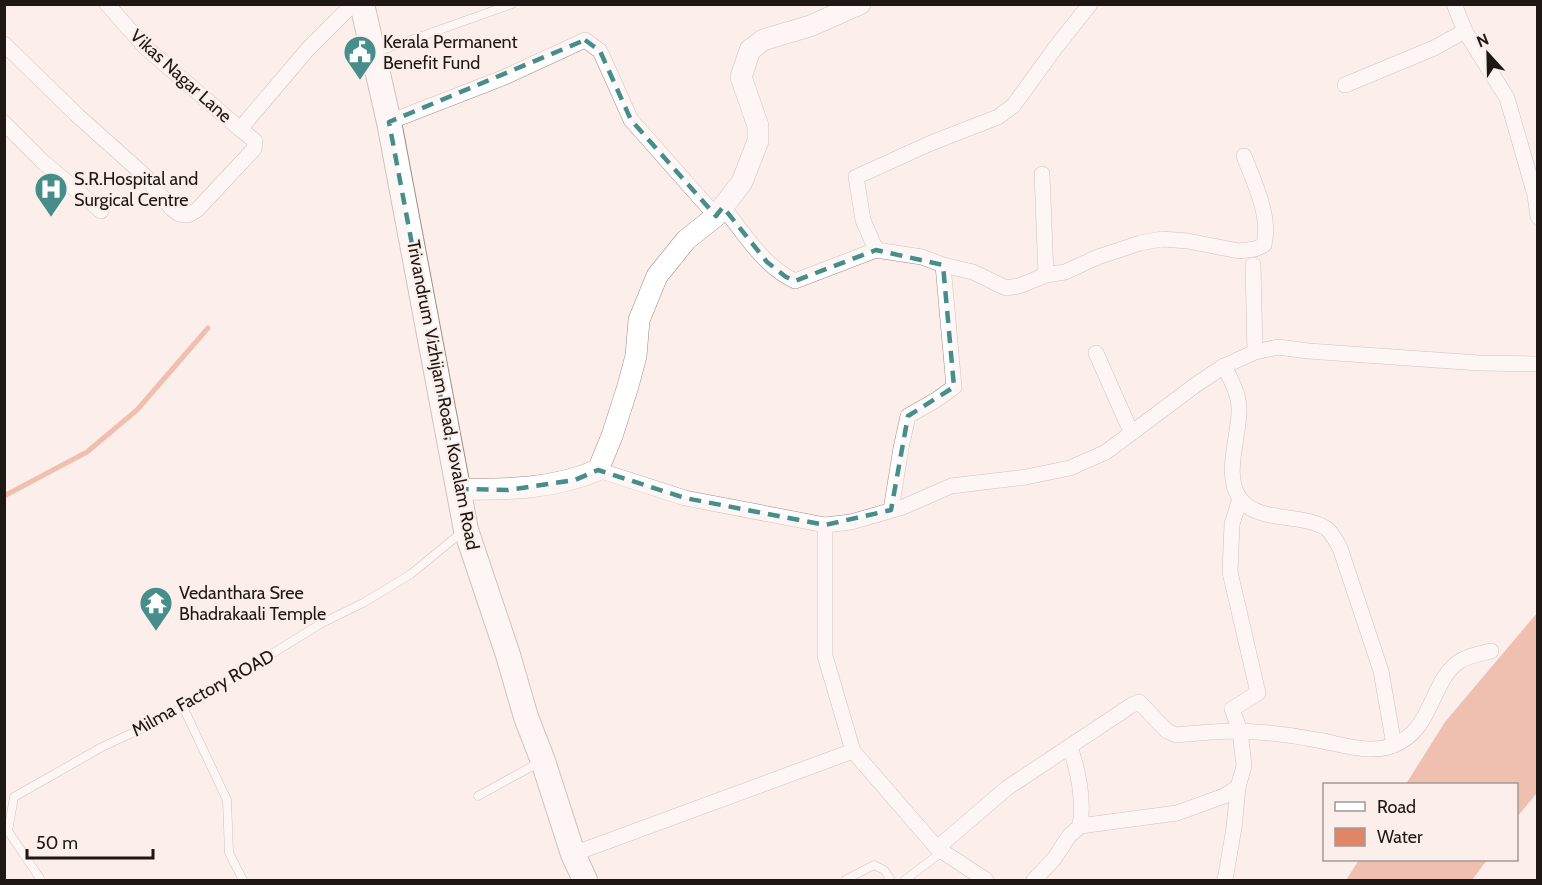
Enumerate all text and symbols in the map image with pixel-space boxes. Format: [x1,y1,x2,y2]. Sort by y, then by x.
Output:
north arrow [1458,24,1518,84]
street label: Vikas Nagar Lane [126,25,236,127]
text: N [1474,30,1491,51]
place label: Kerala Permanent Benefit Fund [383,31,518,74]
public building icon: Kerala Permanent Benefit Fund [342,34,378,81]
place label: S.R.Hospital and Surgical Centre [74,168,198,211]
hospital icon: S.R.Hospital and Surgical Centre [33,171,69,218]
street label: Trivandrum Vizhijam Road, Kovalam Road [402,238,484,552]
place label: Vedanthara Sree Bhadrakaali Temple [179,582,326,625]
temple icon: Vedanthara Sree Bhadrakaali Temple [138,585,174,632]
street label: Milma Factory ROAD [128,645,278,741]
legend [1323,783,1518,861]
text: Road [1377,796,1416,818]
scale bar [27,822,153,860]
text: Water [1377,826,1423,848]
text: 50 m [36,832,78,854]

